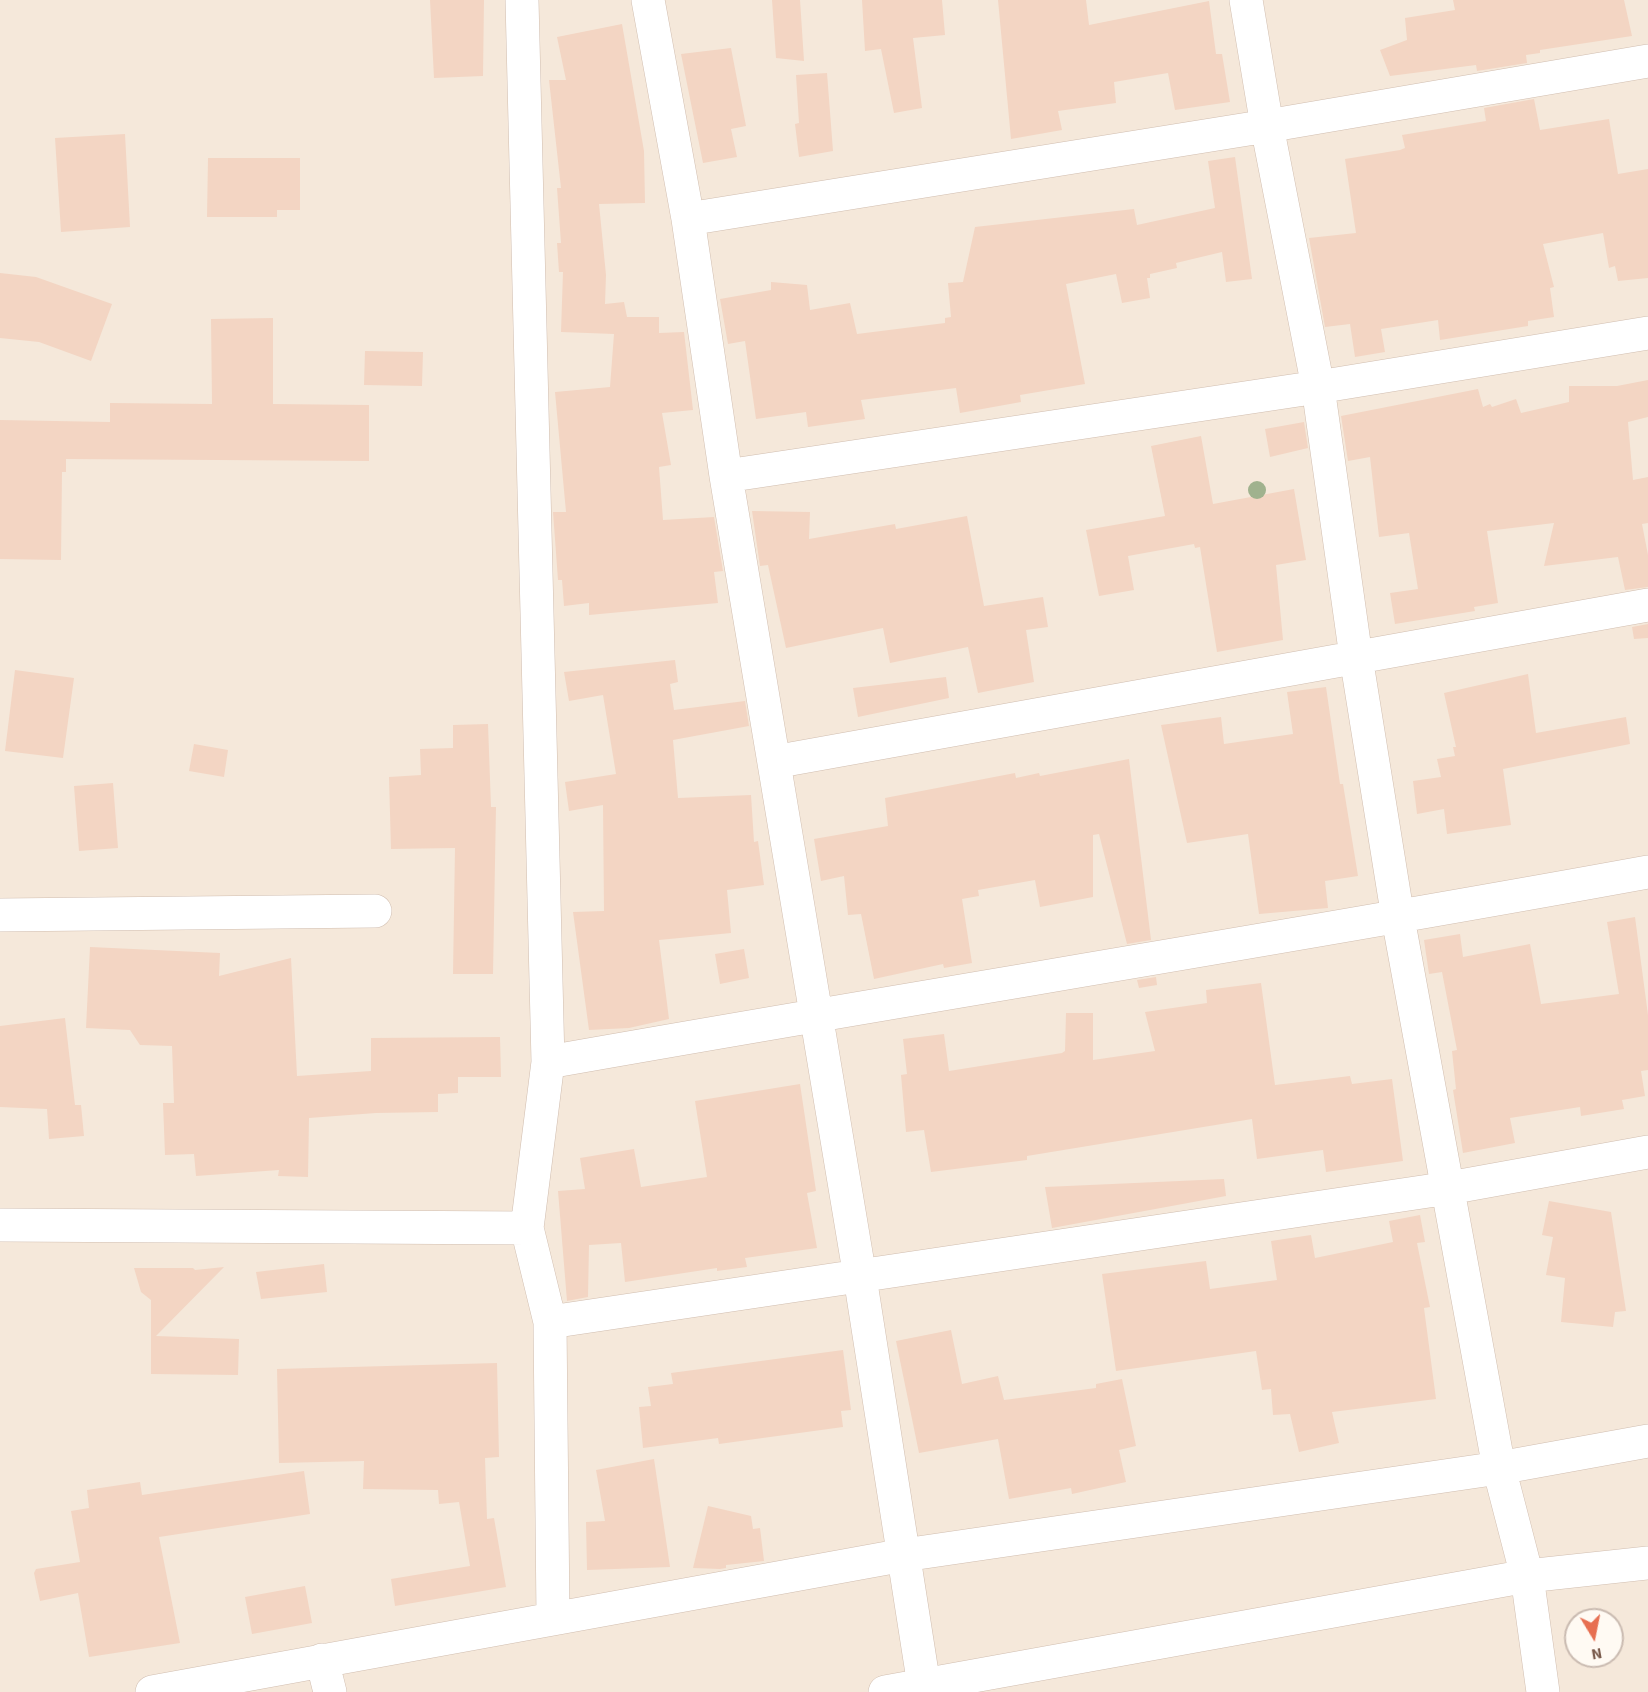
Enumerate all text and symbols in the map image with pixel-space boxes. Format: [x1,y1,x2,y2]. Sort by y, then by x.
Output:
north arrow [1564,1608,1624,1668]
text: N [1590,1642,1604,1666]

